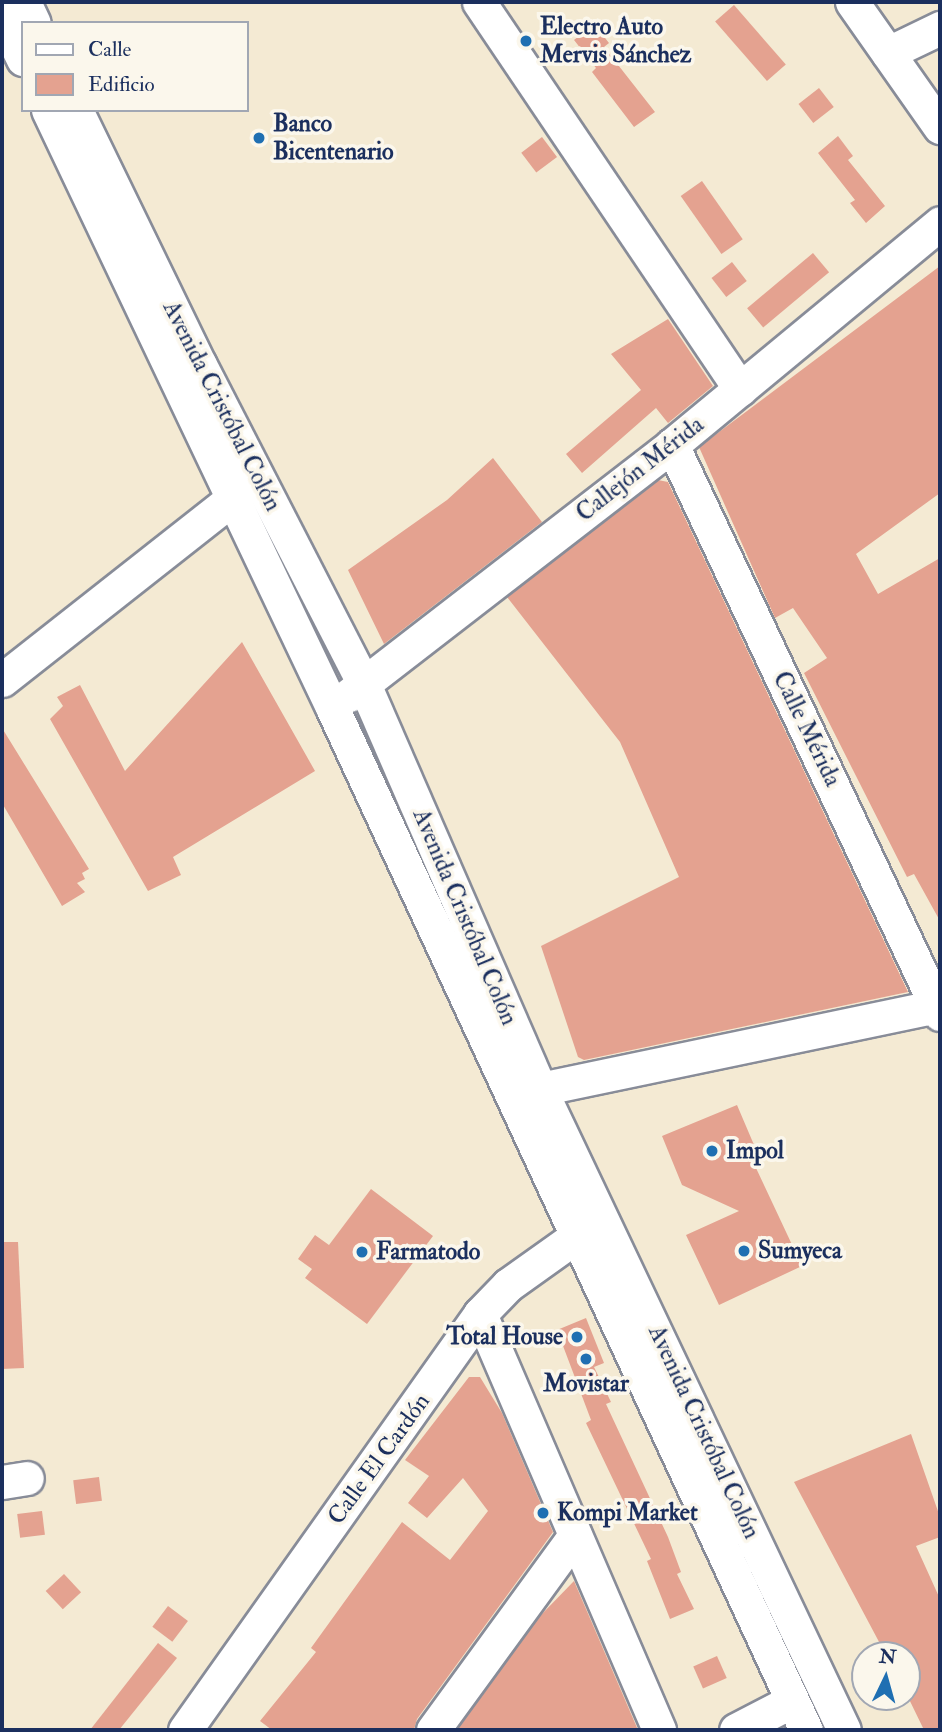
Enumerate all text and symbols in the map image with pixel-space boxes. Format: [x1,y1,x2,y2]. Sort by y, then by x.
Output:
place label: Electro Auto Mervis Sánchez [540,13,691,69]
legend [21,21,248,112]
marker: Electro Auto Mervis Sánchez [518,33,534,49]
text: Calle [88,36,131,63]
text: Edificio [88,71,155,98]
place label: Banco Bicentenario [273,110,394,166]
marker: Banco Bicentenario [251,130,267,146]
street label: Avenida Cristóbal Colón [156,296,288,516]
street label: Callejón Mérida [571,410,709,528]
street label: Calle Mérida [767,667,847,791]
street label: Avenida Cristóbal Colón [406,805,524,1029]
place label: Impol [726,1137,784,1165]
marker: Impol [704,1143,720,1159]
place label: Sumyeca [758,1237,842,1265]
place label: Farmatodo [376,1238,480,1266]
marker: Sumyeca [736,1243,752,1259]
marker: Farmatodo [354,1244,370,1260]
street label: Avenida Cristóbal Colón [642,1321,766,1543]
place label: Total House [446,1323,563,1351]
marker: Total House [569,1329,585,1345]
marker: Movistar [578,1351,594,1367]
place label: Movistar [543,1370,629,1398]
street label: Calle El Cardón [322,1388,436,1530]
place label: Kompi Market [557,1499,698,1527]
marker: Kompi Market [535,1505,551,1521]
north arrow [851,1641,921,1711]
text: N [878,1644,897,1670]

